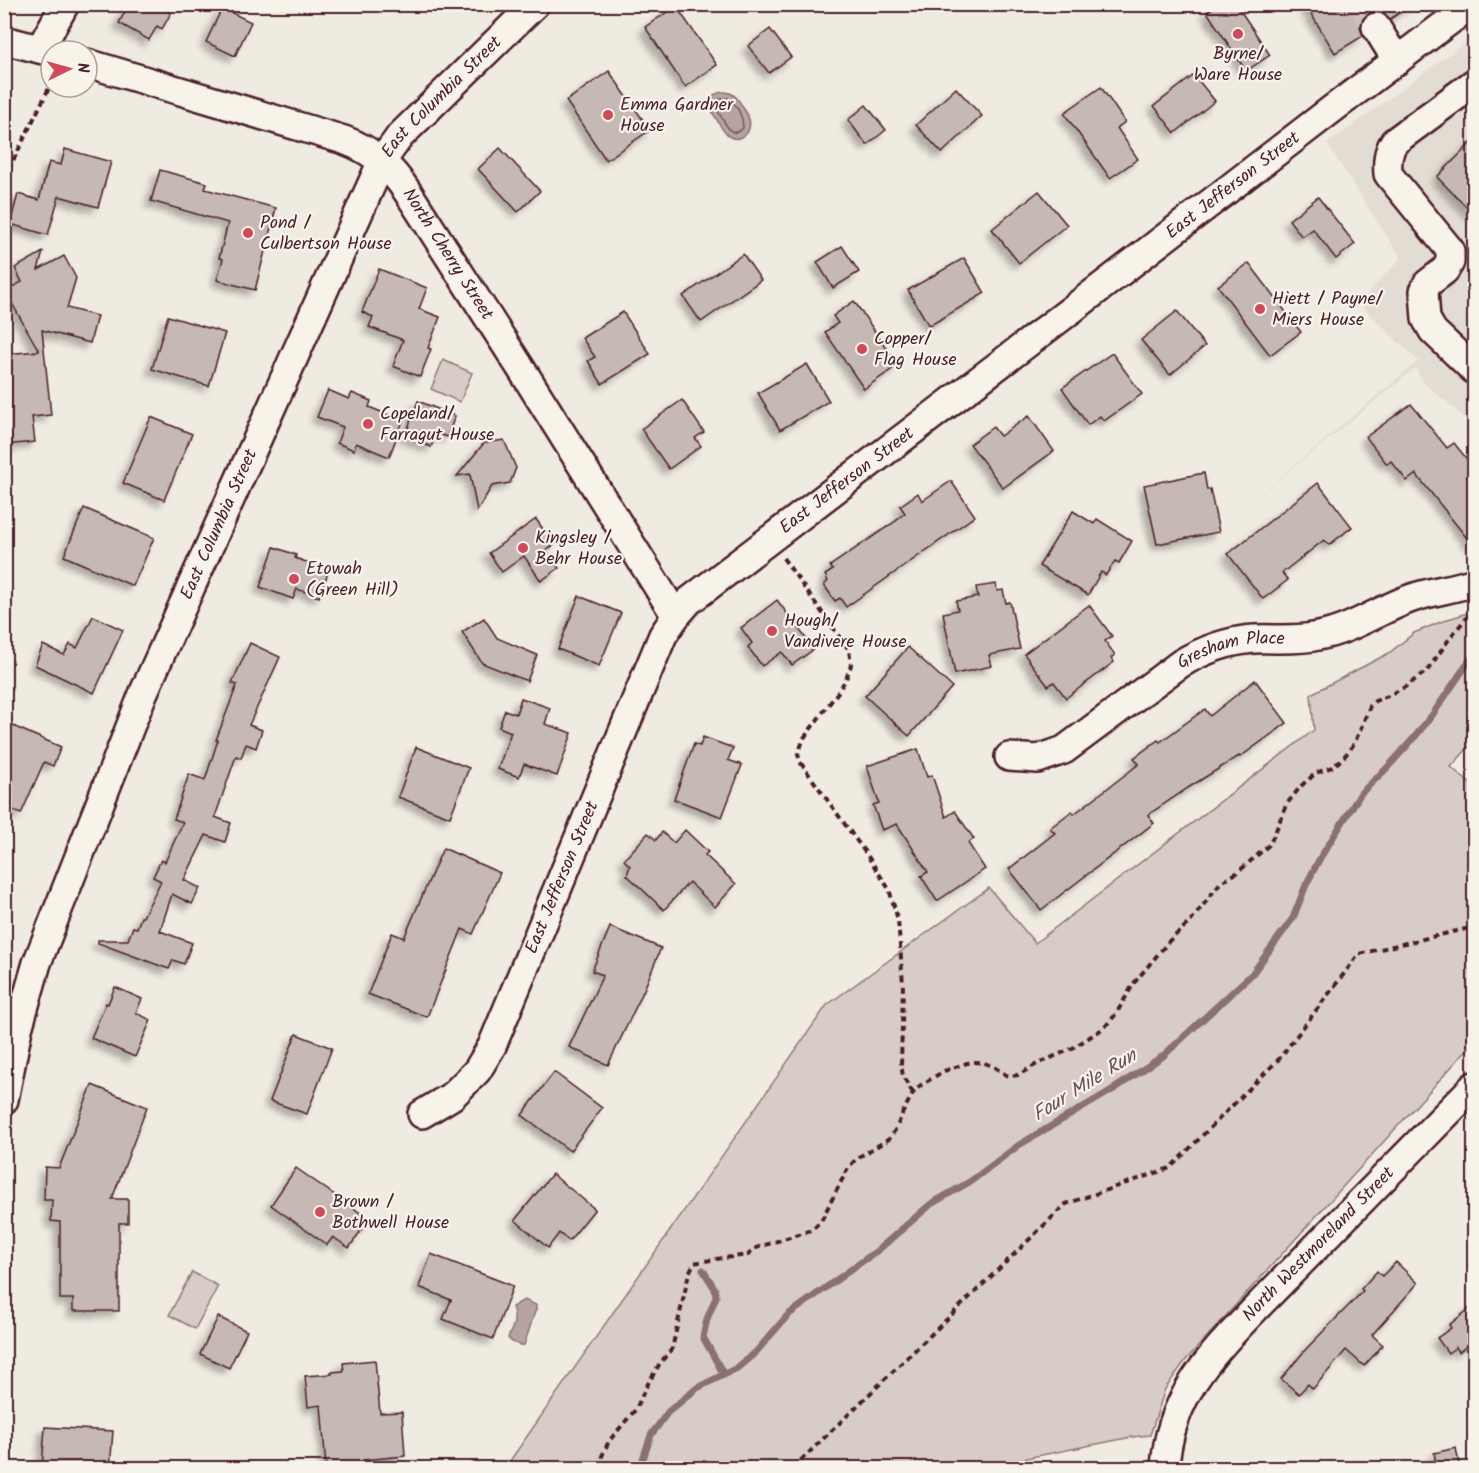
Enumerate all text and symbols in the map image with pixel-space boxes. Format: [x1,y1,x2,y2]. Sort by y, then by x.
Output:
marker: Byrne/ Ware House [1231,27,1245,41]
street label: East Columbia Street [374,28,510,164]
north arrow [39,39,99,99]
place label: Byrne/ Ware House [1194,40,1282,90]
text: N [70,62,95,74]
place label: Emma Gardner House [620,91,734,141]
marker: Emma Gardner House [601,108,615,122]
street label: East Jefferson Street [1159,124,1307,247]
street label: North Cherry Street [394,182,501,327]
place label: Pond / Culbertson House [260,209,392,259]
marker: Pond / Culbertson House [241,226,255,240]
place label: Hiett / Payne/ Miers House [1272,285,1384,335]
marker: Hiett / Payne/ Miers House [1253,302,1267,316]
place label: Copper/ Flag House [874,325,957,375]
marker: Copper/ Flag House [855,342,869,356]
place label: Copeland/ Farragut House [380,400,494,450]
marker: Copeland/ Farragut House [361,417,375,431]
street label: East Jefferson Street [773,419,921,542]
street label: East Columbia Street [173,444,266,604]
place label: Kingsley / Behr House [535,524,622,574]
marker: Kingsley / Behr House [516,541,530,555]
place label: Etowah (Green Hill) [306,555,399,605]
marker: Etowah (Green Hill) [287,572,301,586]
place label: Hough/ Vandivere House [784,607,907,657]
marker: Hough/ Vandivere House [765,624,779,638]
street label: Gresham Place [1171,624,1285,677]
street label: East Jefferson Street [517,796,607,958]
water label: Four Mile Run [1026,1040,1145,1131]
street label: North Westmoreland Street [1235,1159,1402,1329]
place label: Brown / Bothwell House [332,1188,449,1238]
marker: Brown / Bothwell House [313,1205,327,1219]

